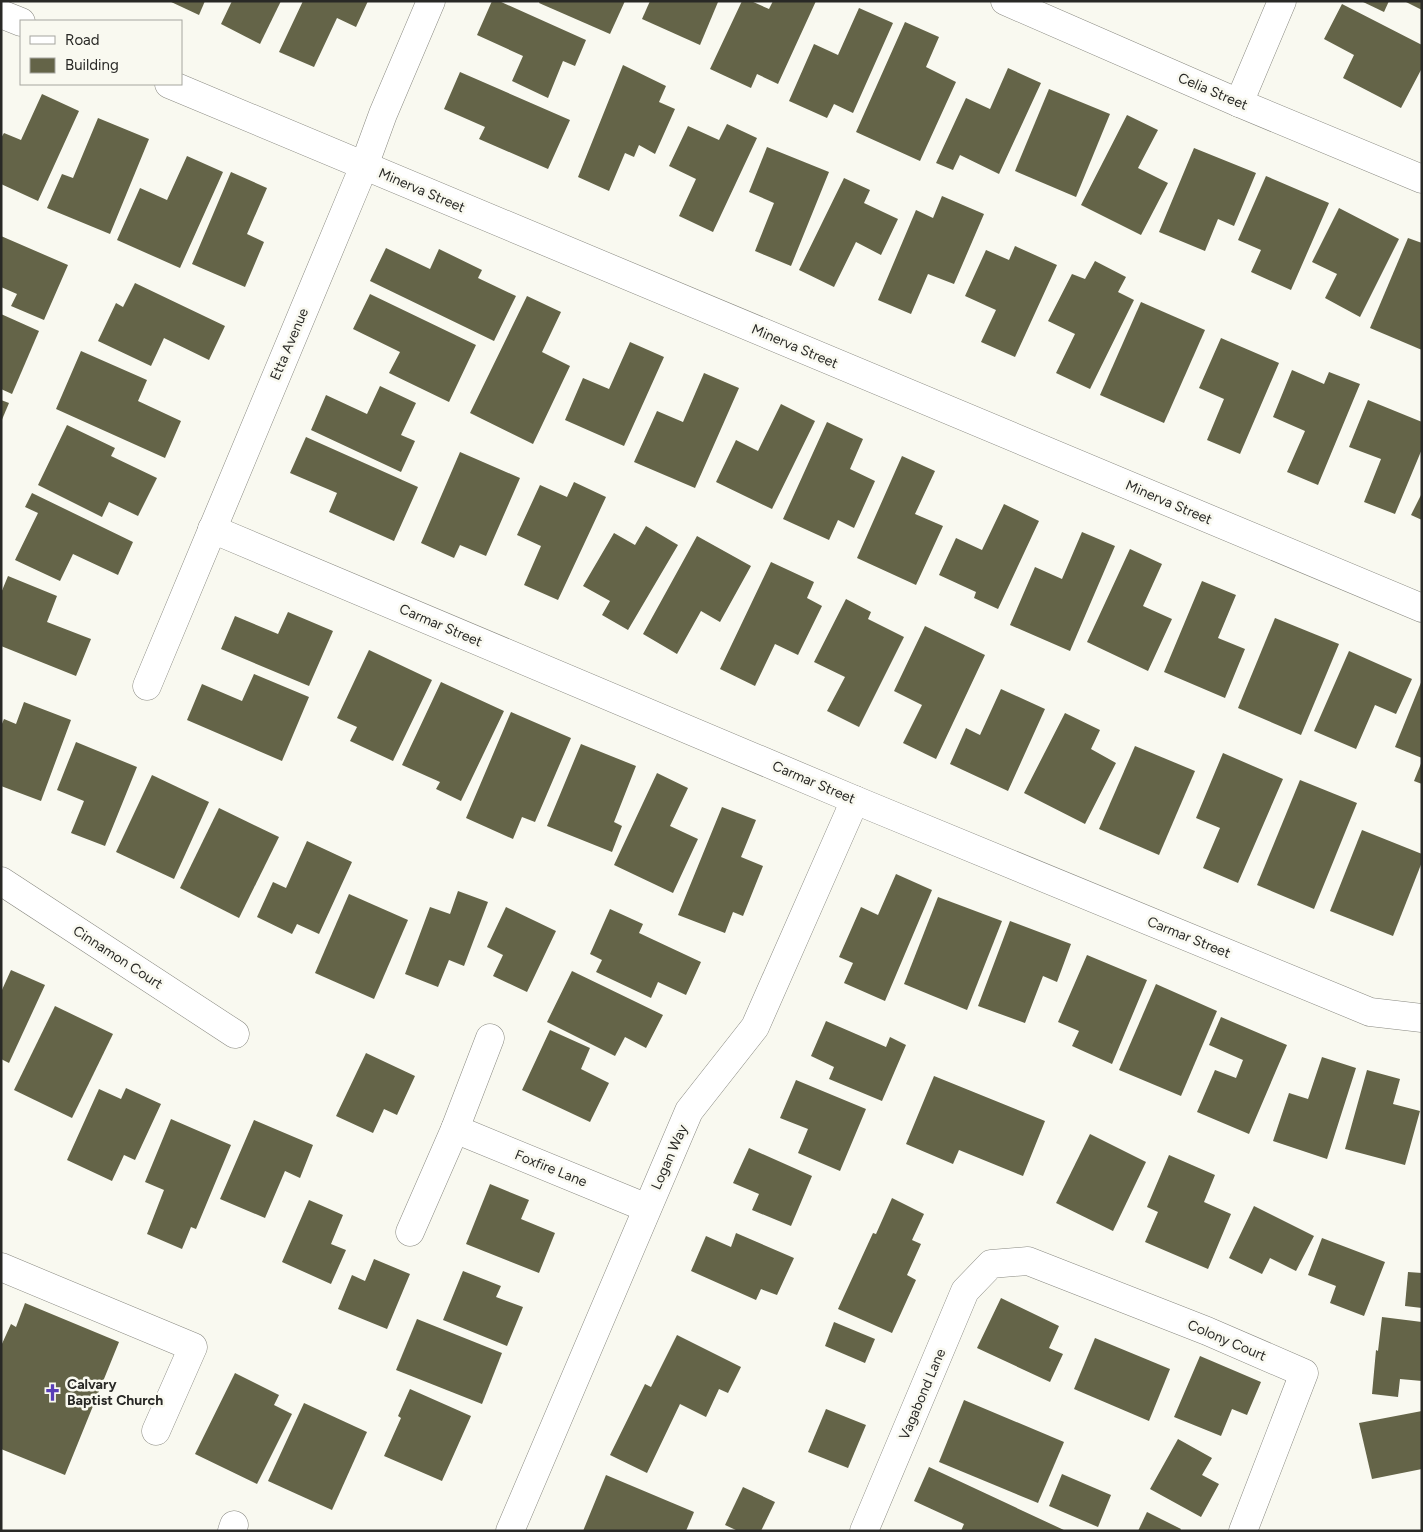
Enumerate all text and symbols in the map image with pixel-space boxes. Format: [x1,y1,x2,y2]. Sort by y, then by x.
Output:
legend [20,20,182,85]
text: Road [65,31,100,49]
text: Building [65,56,119,74]
street label: Celia Street [1175,69,1250,114]
street label: Minerva Street [376,165,468,216]
street label: Etta Avenue [267,305,312,383]
street label: Minerva Street [749,321,841,372]
street label: Minerva Street [1123,477,1215,528]
street label: Carmar Street [397,600,485,651]
street label: Carmar Street [770,757,858,808]
street label: Carmar Street [1145,913,1233,962]
street label: Cinnamon Court [70,922,166,993]
street label: Logan Way [648,1122,692,1192]
street label: Foxfire Lane [512,1146,590,1191]
street label: Colony Court [1185,1316,1269,1365]
street label: Vagabond Lane [896,1346,949,1442]
place label: Calvary Baptist Church [67,1376,163,1409]
church icon: Calvary Baptist Church [43,1382,63,1402]

